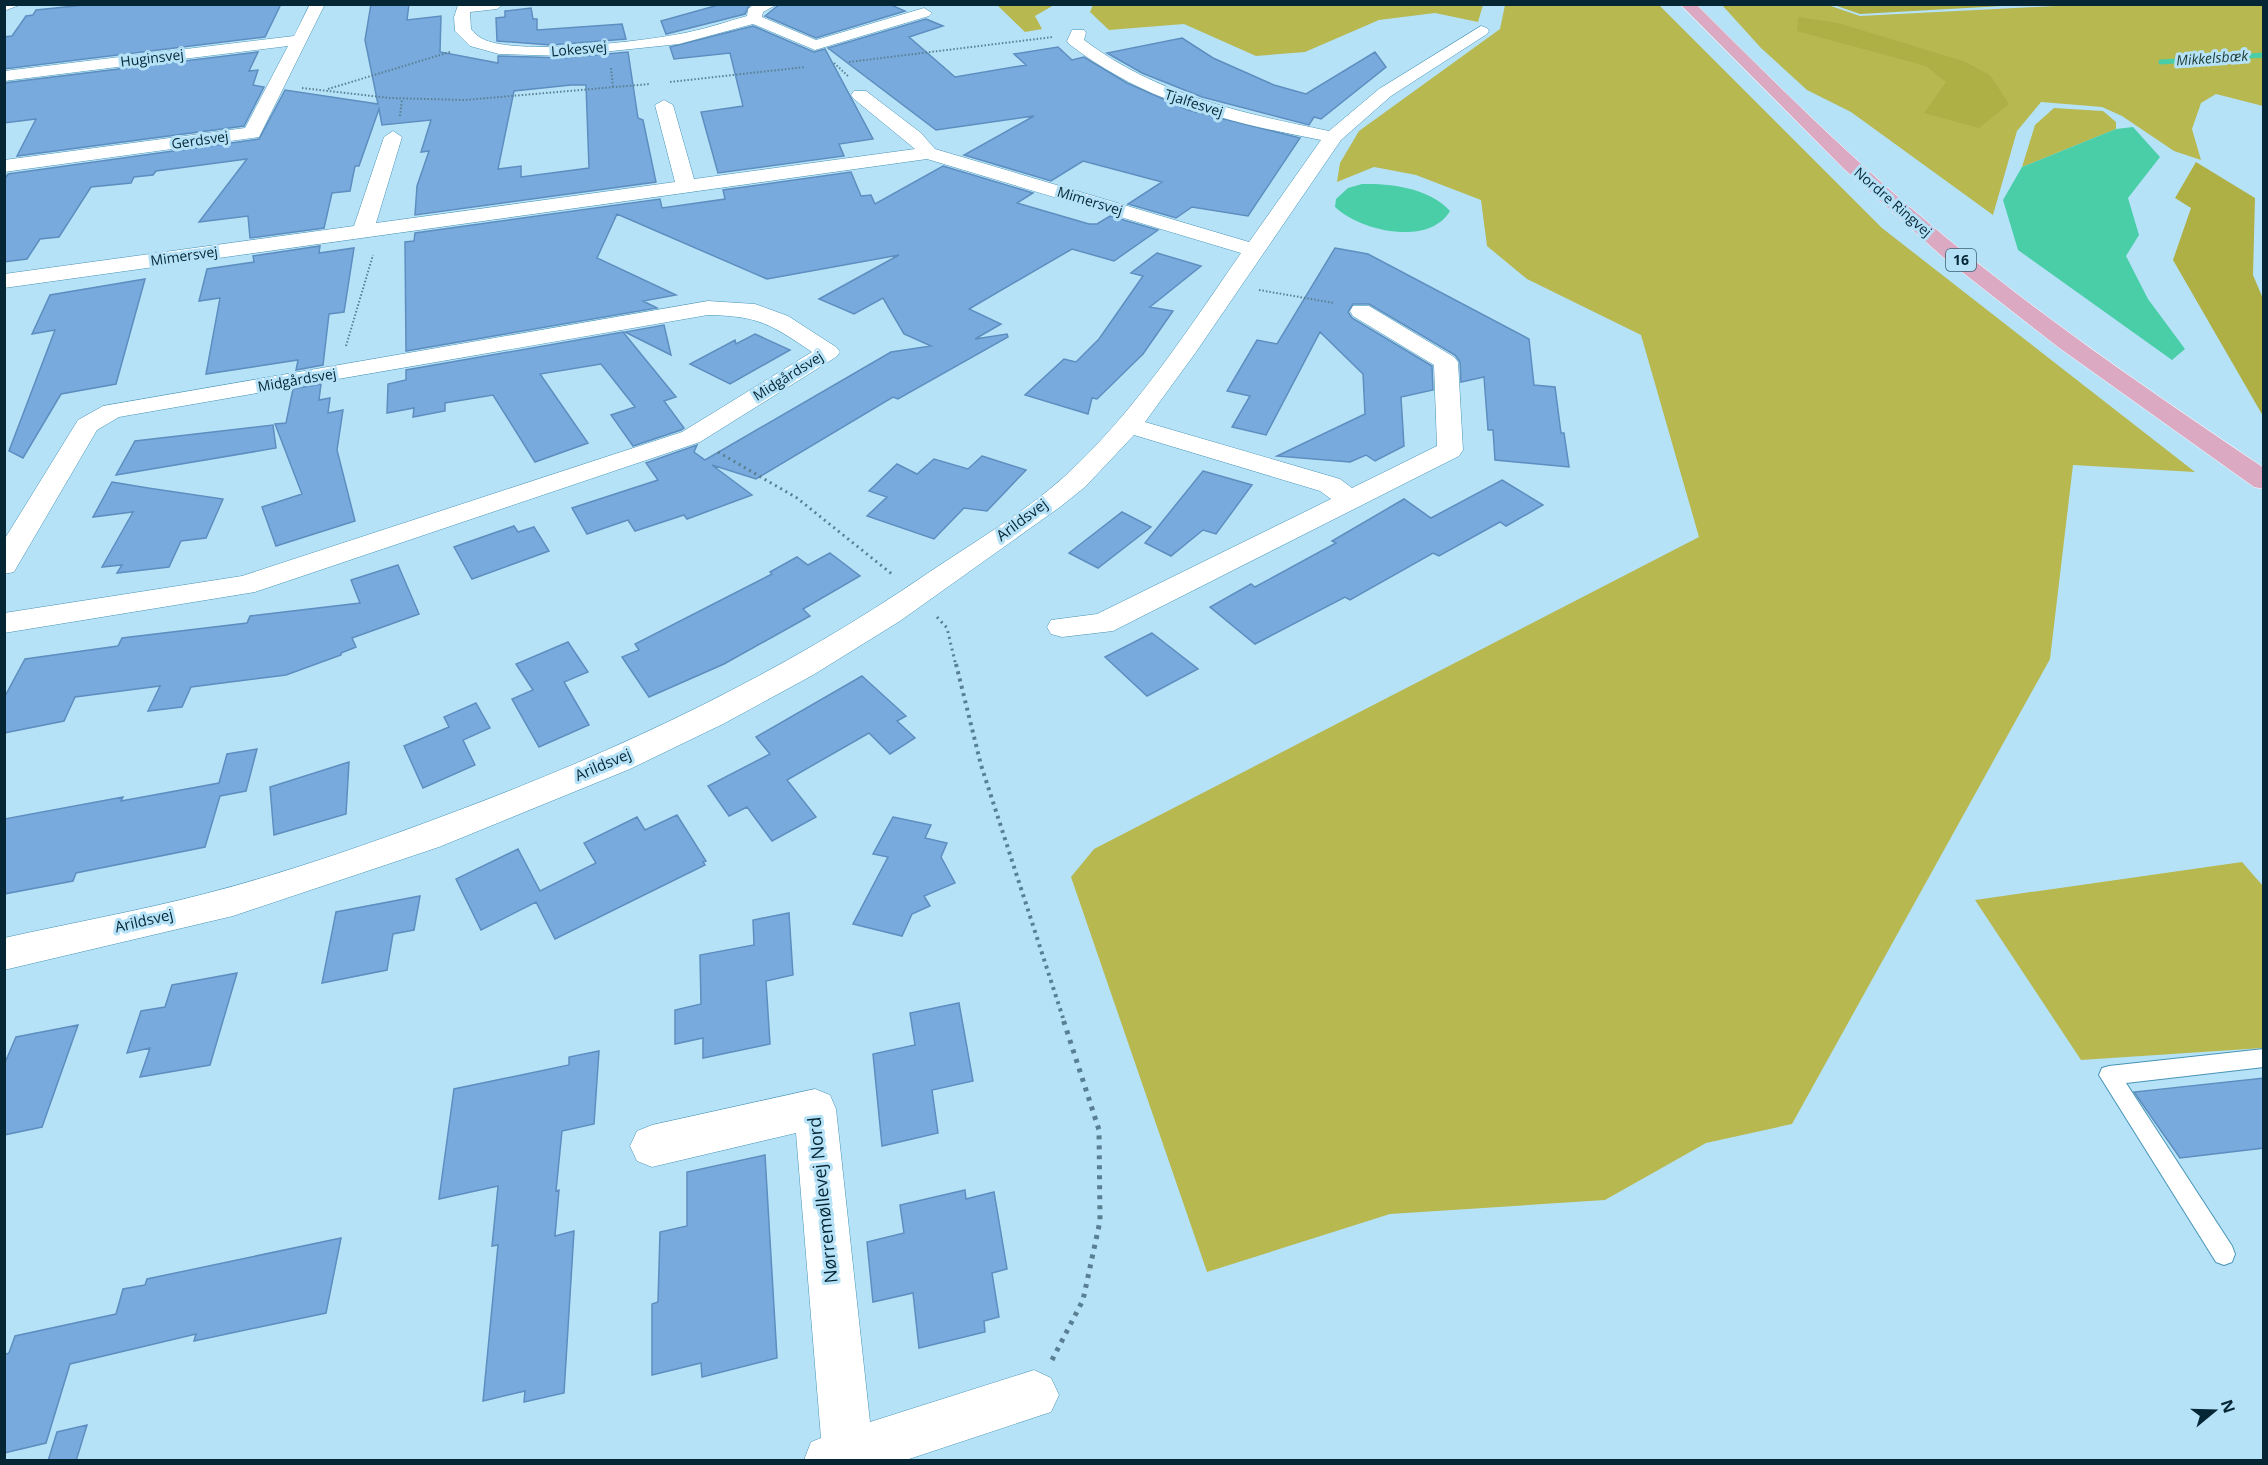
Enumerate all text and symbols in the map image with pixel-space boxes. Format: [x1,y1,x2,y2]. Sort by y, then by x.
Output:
street label: Lokesvej [550,37,608,60]
street label: Huginsvej [119,44,185,71]
water label: Mikkelsbæk [2175,45,2250,69]
street label: Tjalfesvej [1163,84,1226,121]
street label: Gerdsvej [170,126,230,153]
street label: Nordre Ringvej [1850,163,1936,241]
street label: Mimersvej [1055,182,1125,220]
street label: Mimersvej [149,241,219,270]
road number: 16 [1946,249,1976,271]
street label: Midgårdsvej [749,346,826,405]
street label: Midgårdsvej [256,363,338,396]
street label: Arildsvej [992,493,1051,545]
street label: Arildsvej [571,743,634,785]
street label: Arildsvej [113,904,175,936]
street label: Nørremøllevej Nord [801,1116,843,1284]
north arrow [2184,1381,2244,1441]
text: N [2216,1396,2241,1416]

